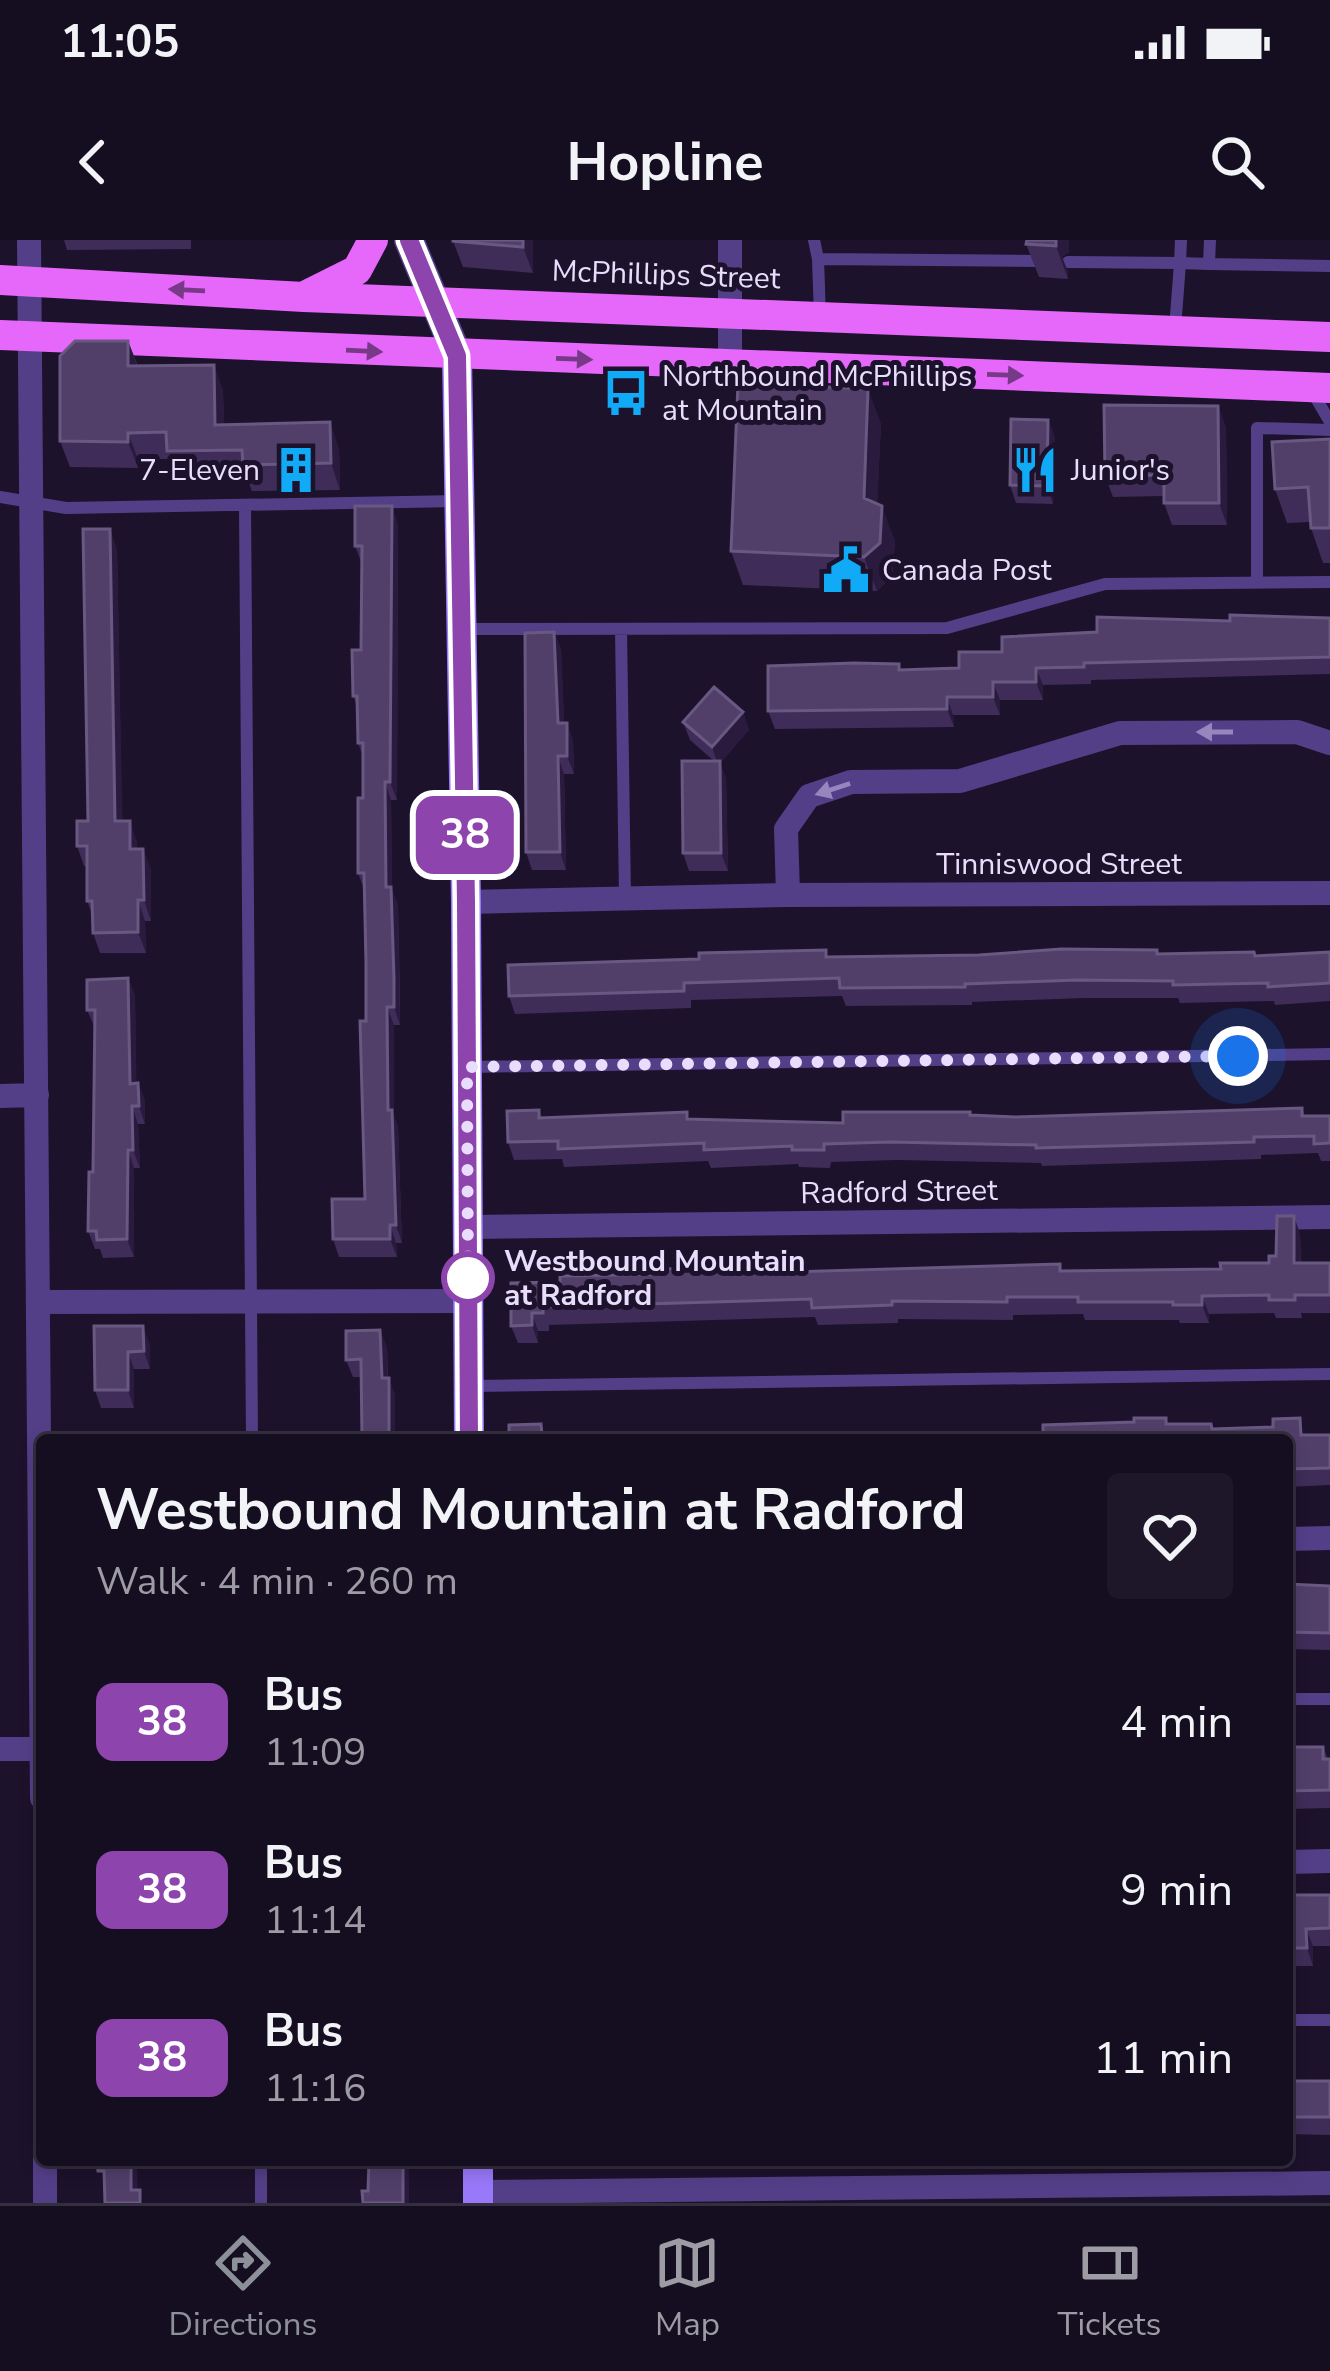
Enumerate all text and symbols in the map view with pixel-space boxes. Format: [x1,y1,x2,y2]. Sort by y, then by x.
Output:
text: 11:05 [60,12,179,73]
text: Hopline [566,125,764,199]
icon: back [60,129,126,195]
icon: search [1204,129,1270,195]
street label: McPhillips Street [551,251,782,299]
one-way arrow [167,280,205,299]
one-way arrow [346,342,384,361]
one-way arrow [556,349,594,368]
place label: Northbound McPhillips at Mountain [662,356,972,431]
one-way arrow [987,366,1025,385]
bus stop icon: Northbound McPhillips at Mountain [601,368,651,418]
building icon: 7-Eleven [271,445,321,495]
restaurant icon: Junior's [1010,445,1060,495]
place label: 7-Eleven [139,450,260,491]
place label: Junior's [1070,450,1170,491]
public building icon: Canada Post [821,545,871,595]
place label: Canada Post [882,550,1052,591]
one-way arrow [1195,722,1233,742]
one-way arrow [814,780,851,799]
line badge: 38 [411,796,519,874]
text: 38 [440,806,490,863]
street label: Tinniswood Street [936,844,1182,885]
your location [1208,1026,1268,1086]
street label: Radford Street [800,1170,998,1214]
place label: Westbound Mountain at Radford [504,1241,805,1316]
marker: Westbound Mountain at Radford [443,1253,493,1303]
text: Westbound Mountain at Radford [96,1471,966,1549]
button: heart [1107,1473,1233,1599]
text: Walk · 4 min · 260 m [96,1555,458,1608]
text: Bus [264,1665,343,1726]
text: 4 min [1120,1692,1233,1753]
text: 38 [137,1693,187,1750]
text: 11:09 [264,1726,367,1779]
text: Bus [264,1833,343,1894]
text: 9 min [1120,1860,1233,1921]
text: 38 [137,1861,187,1918]
text: 11:14 [264,1894,367,1947]
text: Bus [264,2001,343,2062]
text: 11 min [1093,2028,1233,2089]
text: 38 [137,2029,187,2086]
text: 11:16 [264,2062,367,2115]
tab: Directions [169,2230,317,2347]
tab: Map [654,2230,720,2347]
tab: Tickets [1058,2230,1161,2347]

